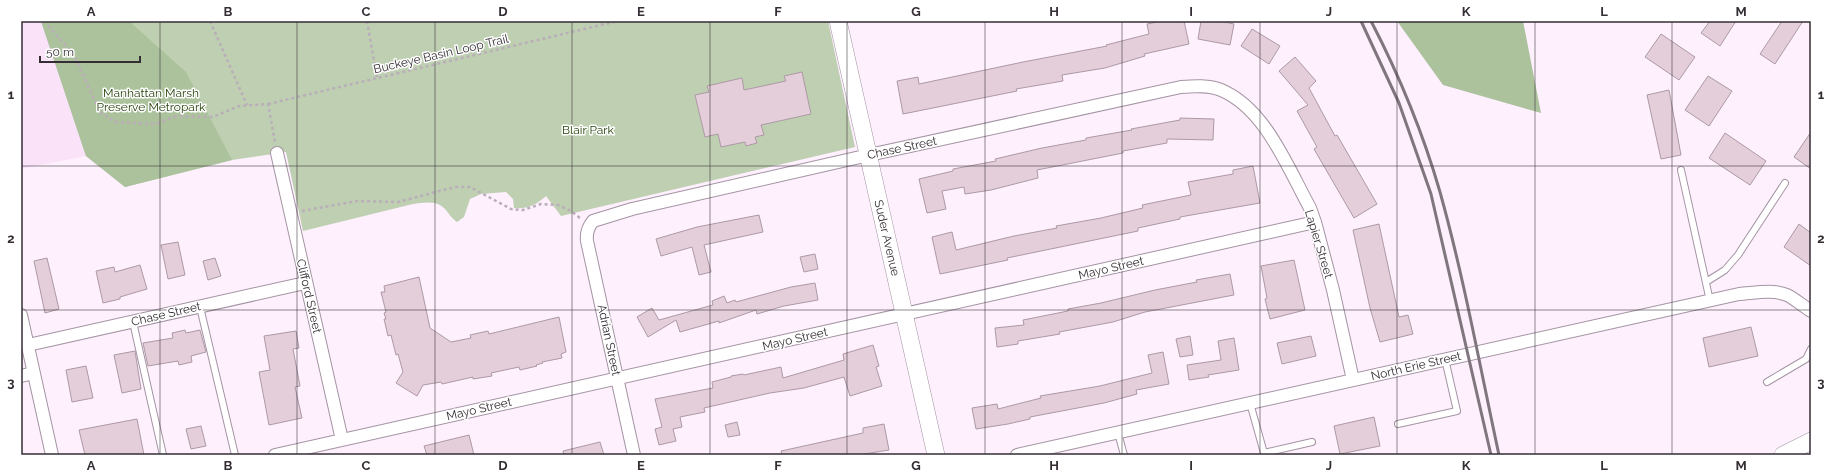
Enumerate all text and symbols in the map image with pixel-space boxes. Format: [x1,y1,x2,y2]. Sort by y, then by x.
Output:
text: A [87,4,96,19]
text: B [224,4,233,19]
text: C [362,4,371,19]
text: D [498,4,508,19]
text: E [637,4,645,19]
text: F [774,4,782,19]
text: G [911,4,921,19]
text: H [1049,4,1059,19]
text: I [1189,4,1193,19]
text: J [1326,4,1332,19]
text: K [1462,4,1471,19]
text: L [1600,4,1608,19]
text: M [1735,4,1747,19]
street label: Buckeye Basin Loop Trail [372,31,511,76]
scale bar [40,38,140,64]
text: 50 m [46,45,74,59]
park label: Manhattan Marsh Preserve Metropark [97,86,206,114]
text: 1 [8,87,15,102]
text: 1 [1818,87,1825,102]
park label: Blair Park [562,123,615,137]
street label: Chase Street [866,134,938,162]
street label: Suder Avenue [871,199,903,277]
street label: Lapier Street [1302,208,1336,280]
text: 2 [7,231,15,246]
text: 2 [1817,231,1825,246]
street label: Mayo Street [1077,254,1145,282]
street label: Clifford Street [294,257,324,335]
street label: Chase Street [130,299,202,329]
street label: Adrian Street [595,303,623,377]
street label: Mayo Street [761,325,829,353]
street label: North Erie Street [1370,349,1462,383]
text: 3 [7,375,15,390]
text: 3 [1817,375,1825,390]
street label: Mayo Street [445,395,513,423]
text: A [87,458,96,473]
text: B [224,458,233,473]
text: C [362,458,371,473]
text: D [498,458,508,473]
text: E [637,458,645,473]
text: F [774,458,782,473]
text: G [911,458,921,473]
text: H [1049,458,1059,473]
text: I [1189,458,1193,473]
text: J [1326,458,1332,473]
text: K [1462,458,1471,473]
text: L [1600,458,1608,473]
text: M [1735,458,1747,473]

